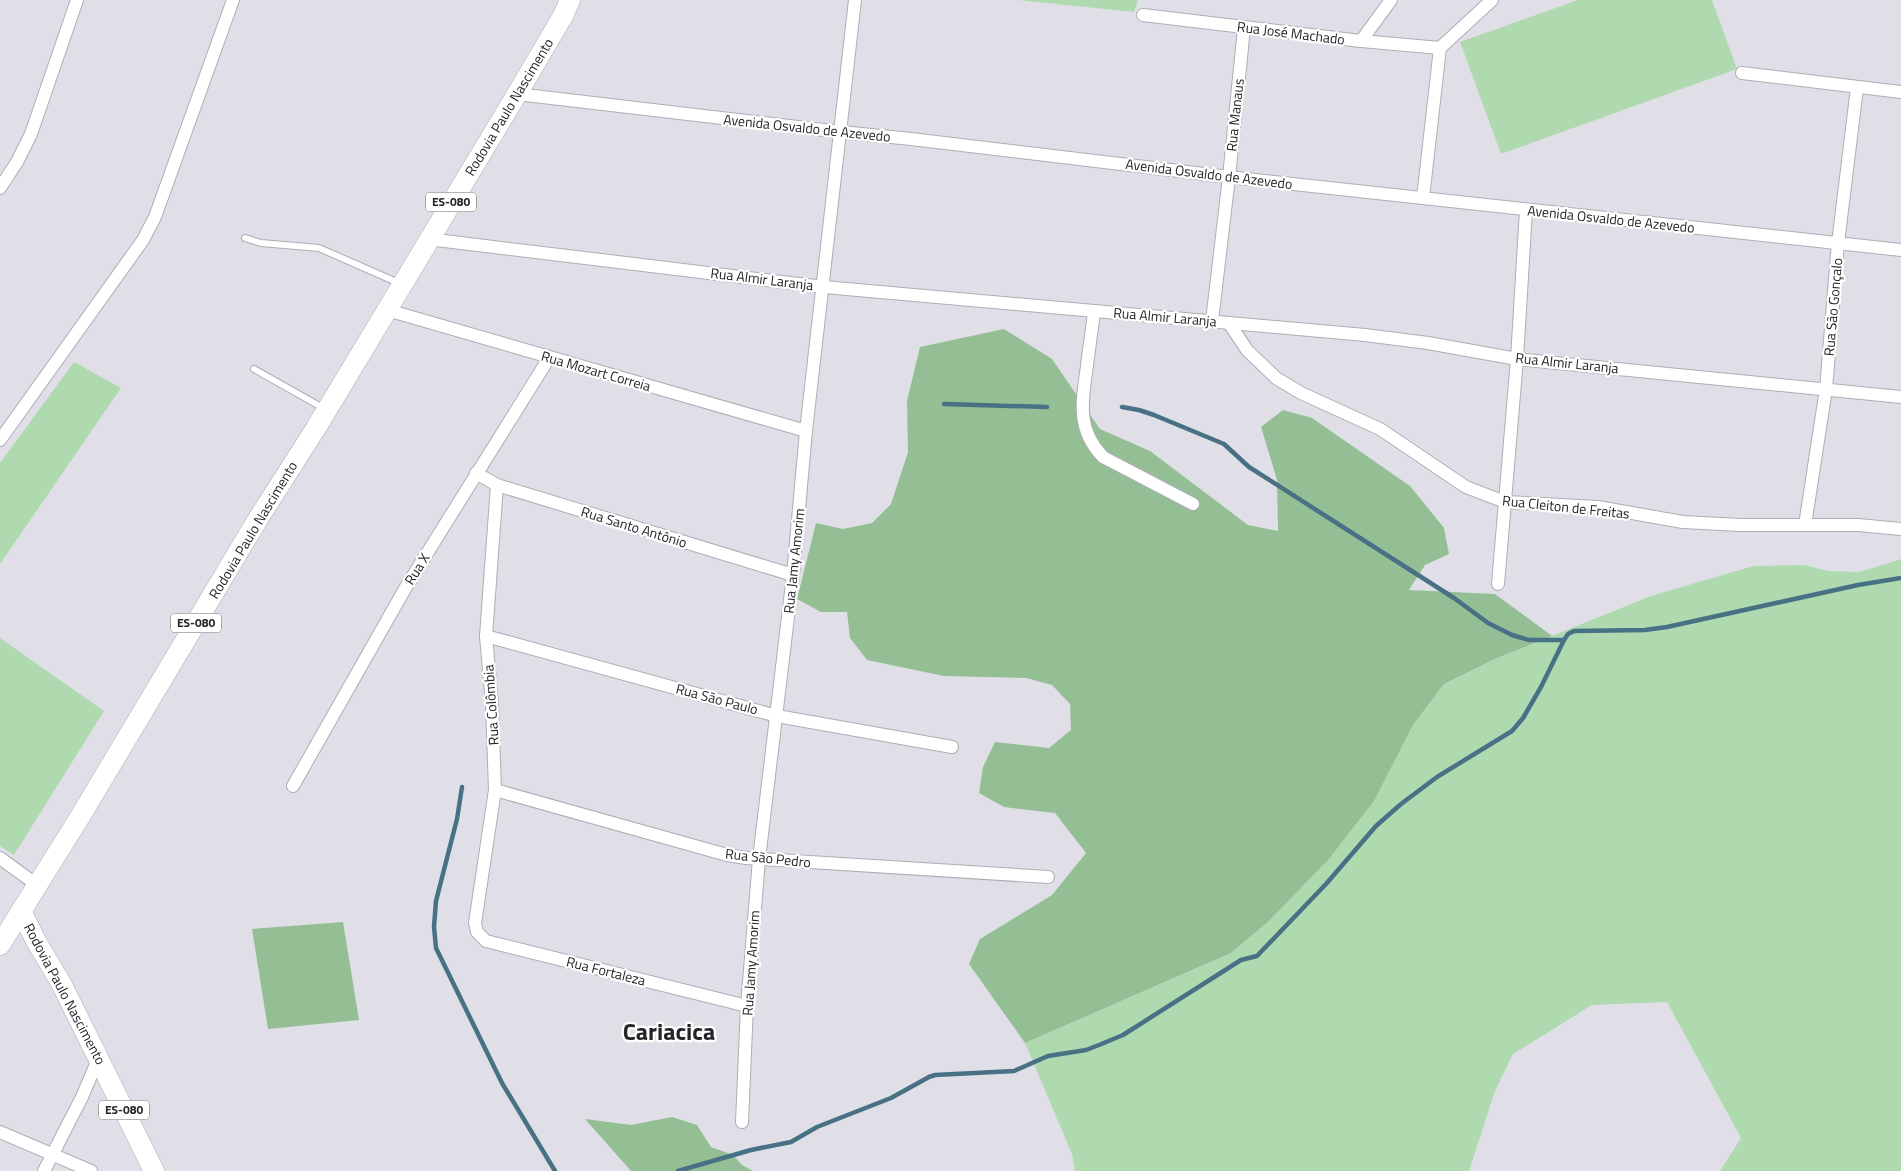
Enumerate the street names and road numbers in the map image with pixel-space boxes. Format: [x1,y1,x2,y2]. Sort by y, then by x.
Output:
street label: Rua José Machado [1236,15,1346,50]
street label: Rodovia Paulo Nascimento [459,34,558,180]
street label: Rua Manaus [1220,77,1249,153]
street label: Avenida Osvaldo de Azevedo [722,108,892,147]
street label: Avenida Osvaldo de Azevedo [1124,153,1294,194]
road number: ES-080 [426,192,476,212]
street label: Avenida Osvaldo de Azevedo [1526,199,1696,238]
street label: Rua São Gonçalo [1818,257,1847,357]
street label: Rua Almir Laranja [709,262,815,295]
street label: Rua Almir Laranja [1113,302,1218,331]
street label: Rua Mozart Correia [539,345,653,396]
street label: Rua Almir Laranja [1514,347,1620,378]
street label: Rodovia Paulo Nascimento [203,457,302,603]
street label: Rua Cleiton de Freitas [1501,489,1631,524]
street label: Rua Santo Antônio [579,500,690,553]
street label: Rua Jamy Amorim [778,507,809,615]
street label: Rua X [399,549,435,589]
road number: ES-080 [171,614,221,632]
street label: Rua Colômbia [477,664,504,746]
street label: Rua São Paulo [674,677,761,720]
street label: Rua São Pedro [724,843,812,872]
street label: Rua Jamy Amorim [736,910,765,1016]
street label: Rodovia Paulo Nascimento [19,919,112,1068]
street label: Rua Fortaleza [564,951,648,991]
road number: ES-080 [99,1100,149,1120]

